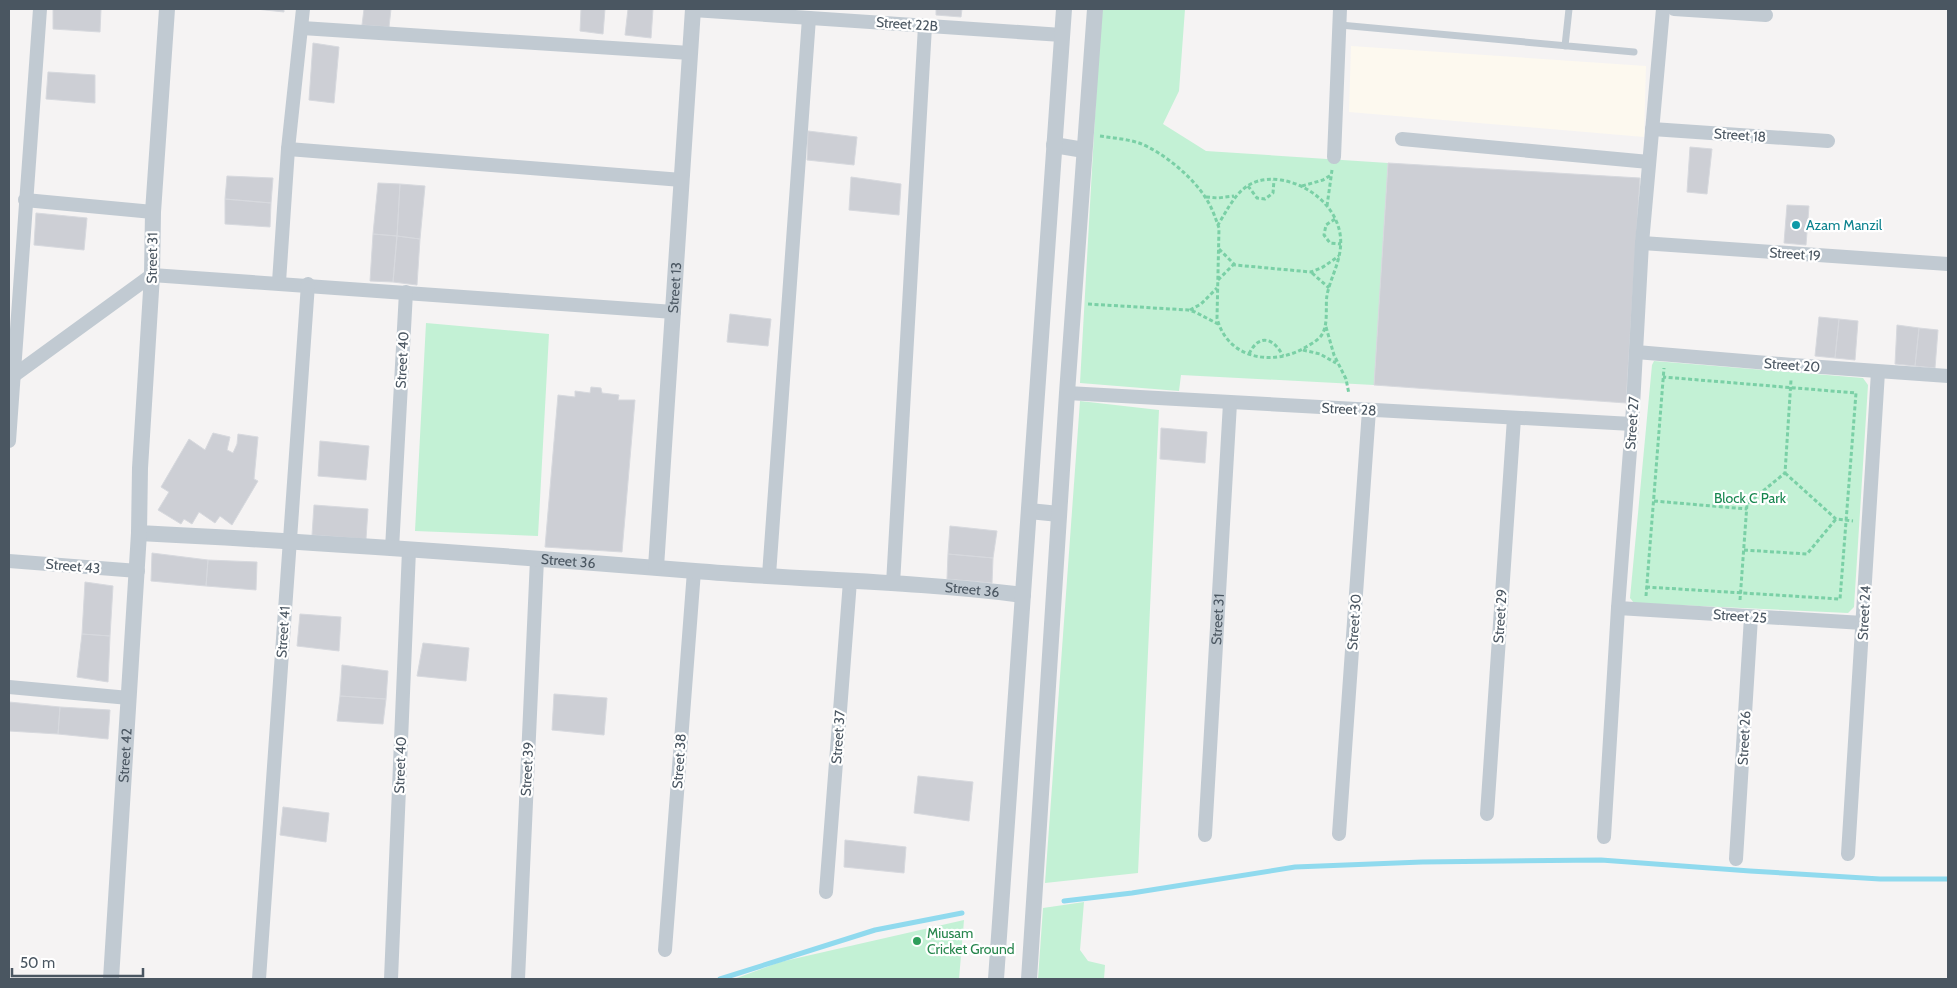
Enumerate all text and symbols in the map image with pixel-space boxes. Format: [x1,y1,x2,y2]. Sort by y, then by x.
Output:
street label: Street 22B [875,13,939,35]
street label: Street 18 [1713,124,1767,146]
place label: Azam Manzil [1806,216,1883,234]
marker: Azam Manzil [1790,219,1802,231]
street label: Street 31 [143,232,161,284]
street label: Street 19 [1769,243,1821,265]
street label: Street 13 [664,261,685,314]
street label: Street 40 [392,331,412,389]
street label: Street 20 [1763,354,1821,376]
street label: Street 27 [1621,396,1643,450]
street label: Street 28 [1321,399,1377,419]
park label: Block C Park [1714,489,1787,507]
street label: Street 36 [540,550,596,572]
street label: Street 43 [45,555,101,577]
street label: Street 36 [944,578,1000,601]
street label: Street 24 [1854,585,1874,641]
street label: Street 29 [1489,588,1511,644]
street label: Street 31 [1207,593,1228,645]
street label: Street 30 [1343,593,1365,651]
street label: Street 25 [1712,605,1768,627]
street label: Street 41 [272,606,294,658]
street label: Street 37 [827,710,849,764]
street label: Street 26 [1734,710,1754,766]
street label: Street 42 [114,728,136,783]
street label: Street 38 [668,733,690,789]
street label: Street 40 [390,736,410,794]
street label: Street 39 [517,741,537,797]
place label: Miusam Cricket Ground [927,924,1014,958]
marker: Miusam Cricket Ground [911,935,923,947]
scale bar [12,946,144,978]
text: 50 m [20,954,55,972]

